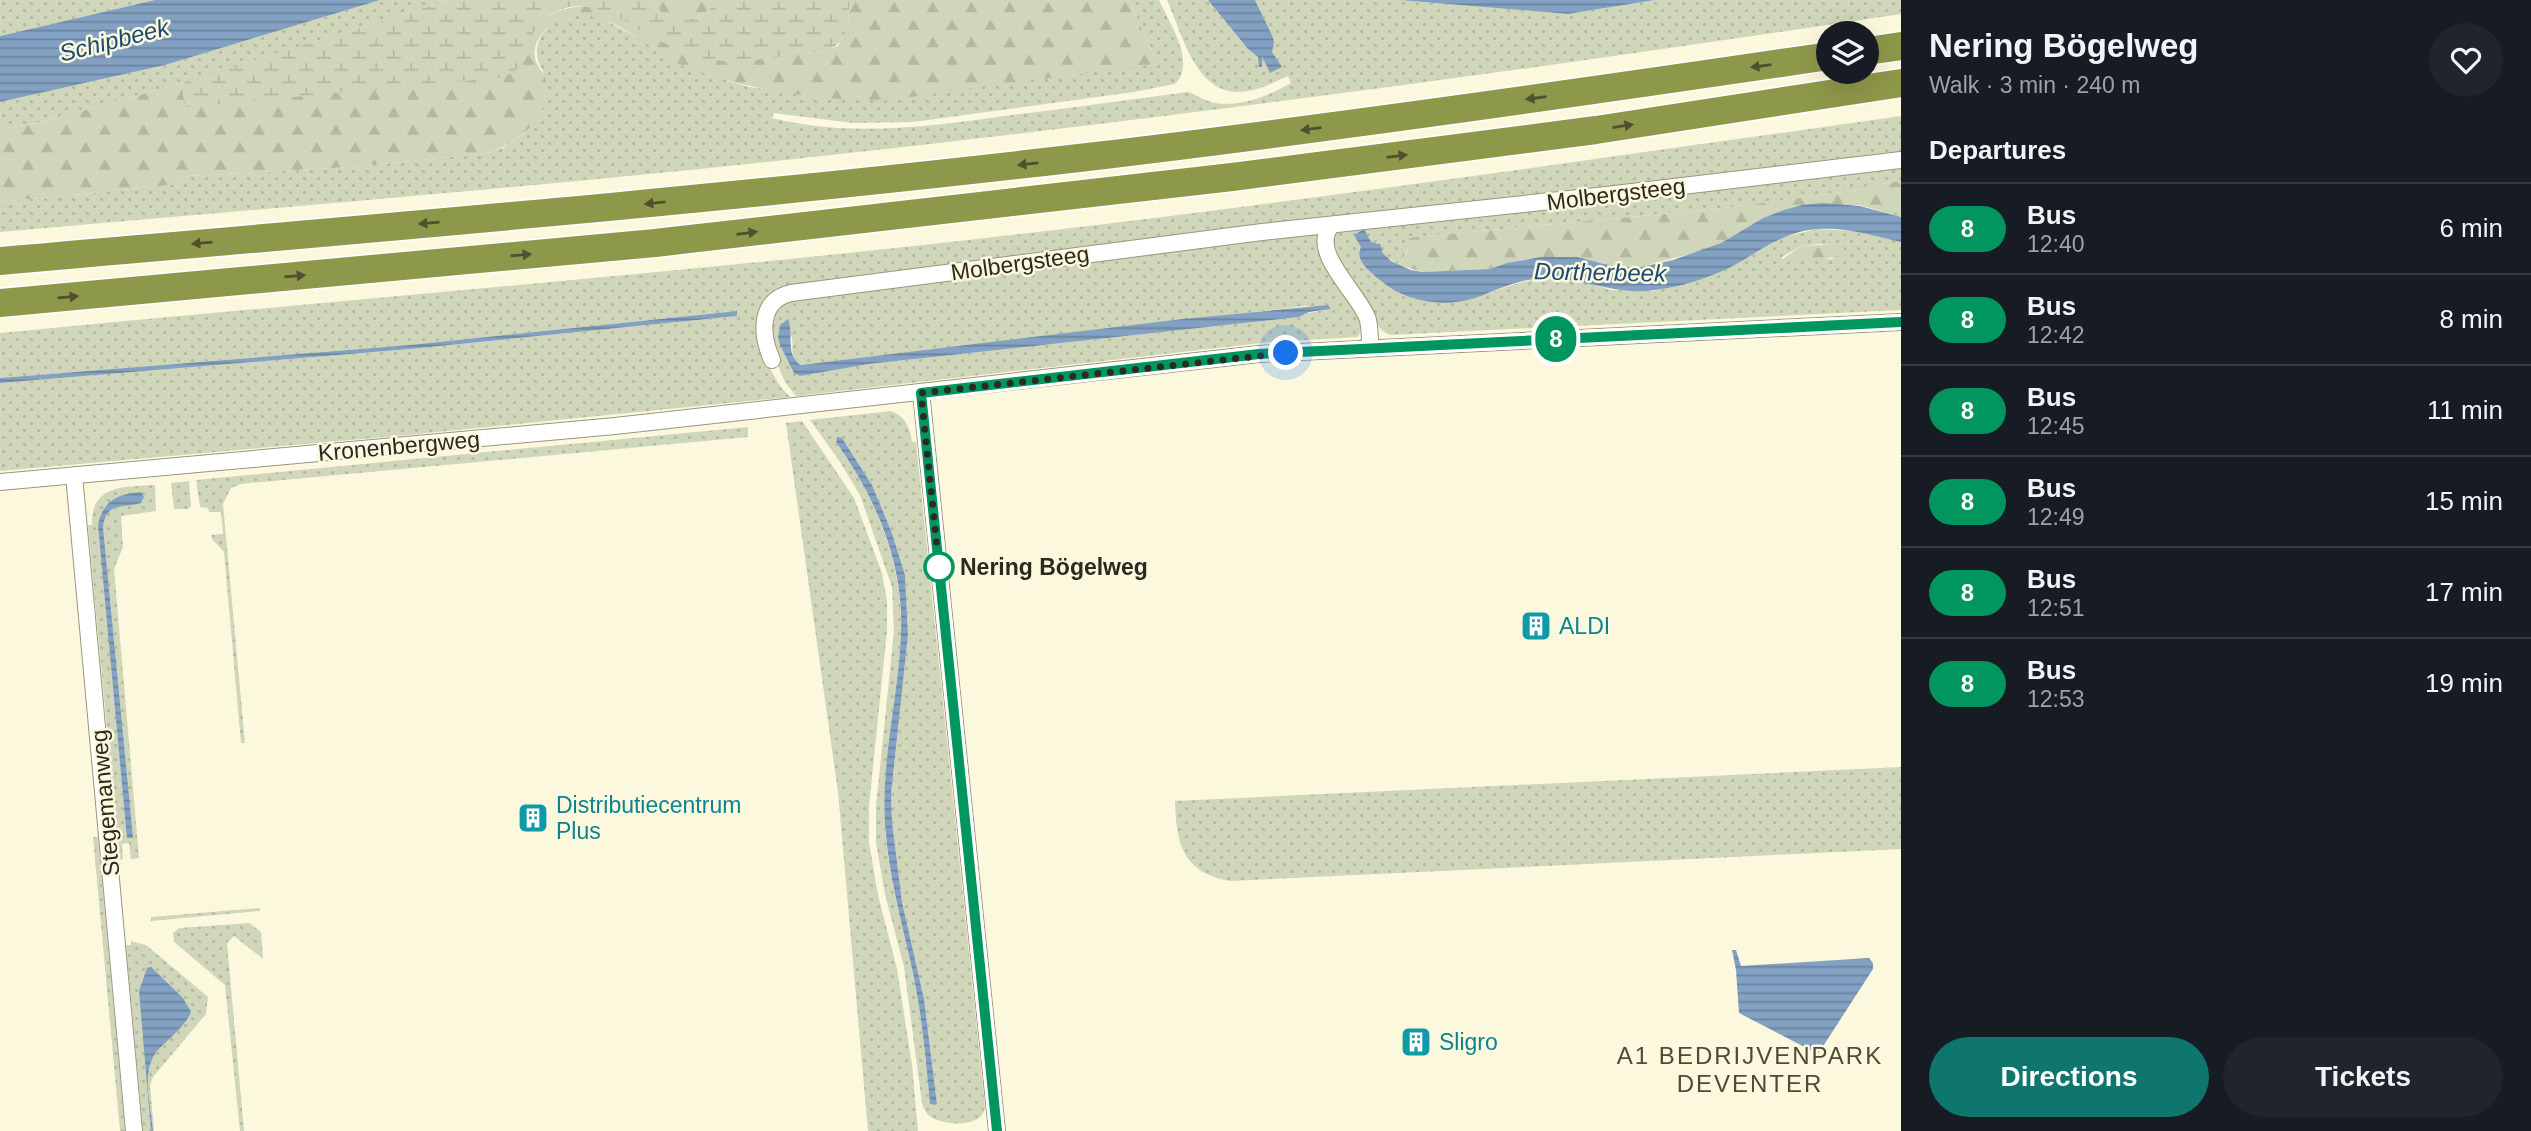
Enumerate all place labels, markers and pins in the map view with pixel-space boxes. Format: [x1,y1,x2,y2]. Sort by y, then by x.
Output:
marker: Nering Bögelweg [924,552,954,582]
place label: Nering Bögelweg [960,554,1148,580]
building icon: ALDI [1519,609,1553,643]
place label: ALDI [1559,613,1610,639]
place label: Distributiecentrum Plus [556,792,741,844]
building icon: Distributiecentrum Plus [516,801,550,835]
building icon: Sligro [1399,1025,1433,1059]
place label: Sligro [1439,1029,1498,1055]

